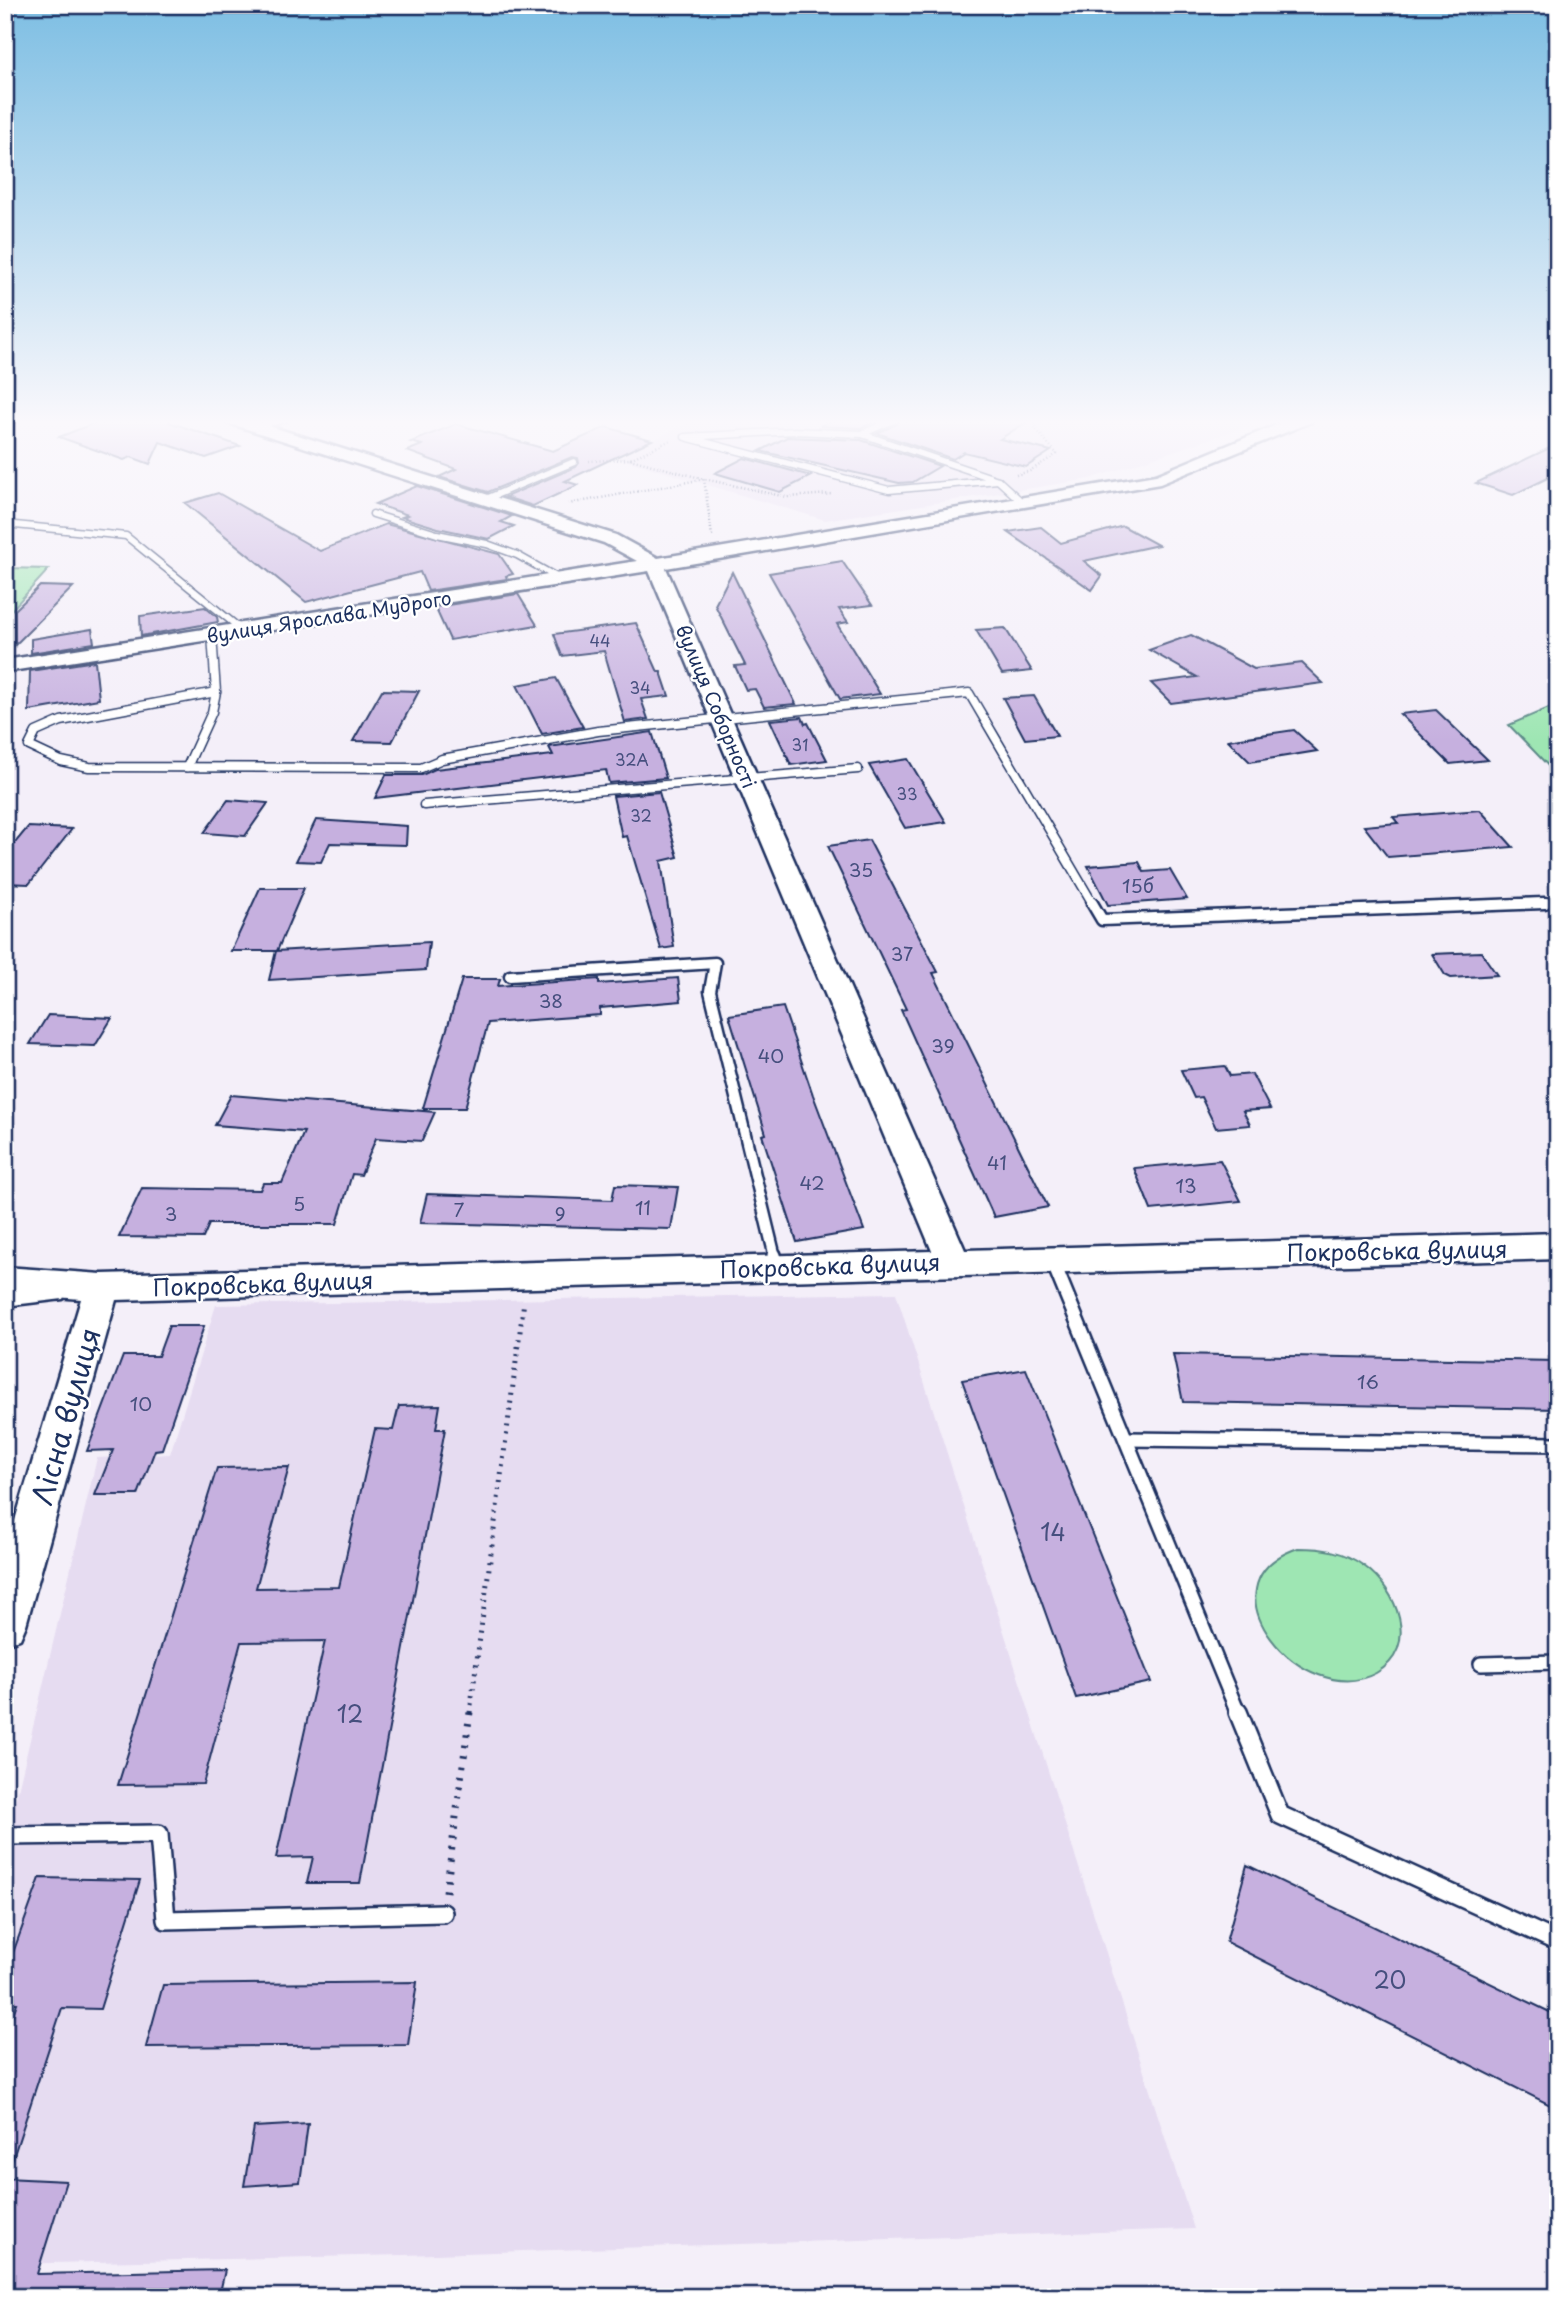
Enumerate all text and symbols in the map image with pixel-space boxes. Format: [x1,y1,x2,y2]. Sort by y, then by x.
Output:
street label: вулиця Ярослава Мудрого [205,583,453,649]
street label: вулиця Соборності [670,620,764,792]
house number: 44 [589,628,611,652]
house number: 34 [629,675,651,699]
house number: 31 [792,732,808,756]
house number: 32А [615,747,649,771]
house number: 33 [896,781,918,805]
house number: 32 [630,803,652,827]
house number: 35 [849,855,873,883]
house number: 15б [1122,871,1154,899]
house number: 37 [891,939,913,967]
house number: 38 [539,986,563,1014]
house number: 39 [931,1031,955,1059]
house number: 40 [758,1041,784,1069]
house number: 41 [987,1148,1007,1176]
house number: 42 [799,1168,825,1196]
house number: 13 [1175,1171,1197,1199]
house number: 5 [293,1189,305,1217]
house number: 11 [635,1193,651,1221]
house number: 7 [454,1195,465,1223]
house number: 3 [165,1199,177,1227]
house number: 9 [554,1199,566,1227]
street label: Покровська вулиця [1286,1231,1508,1269]
street label: Покровська вулиця [719,1244,941,1286]
street label: Покровська вулиця [152,1262,374,1304]
street label: Лісна вулиця [19,1323,111,1509]
house number: 16 [1357,1367,1379,1395]
house number: 10 [130,1389,152,1417]
house number: 14 [1040,1514,1066,1549]
house number: 12 [337,1696,363,1731]
house number: 20 [1374,1962,1406,1997]

